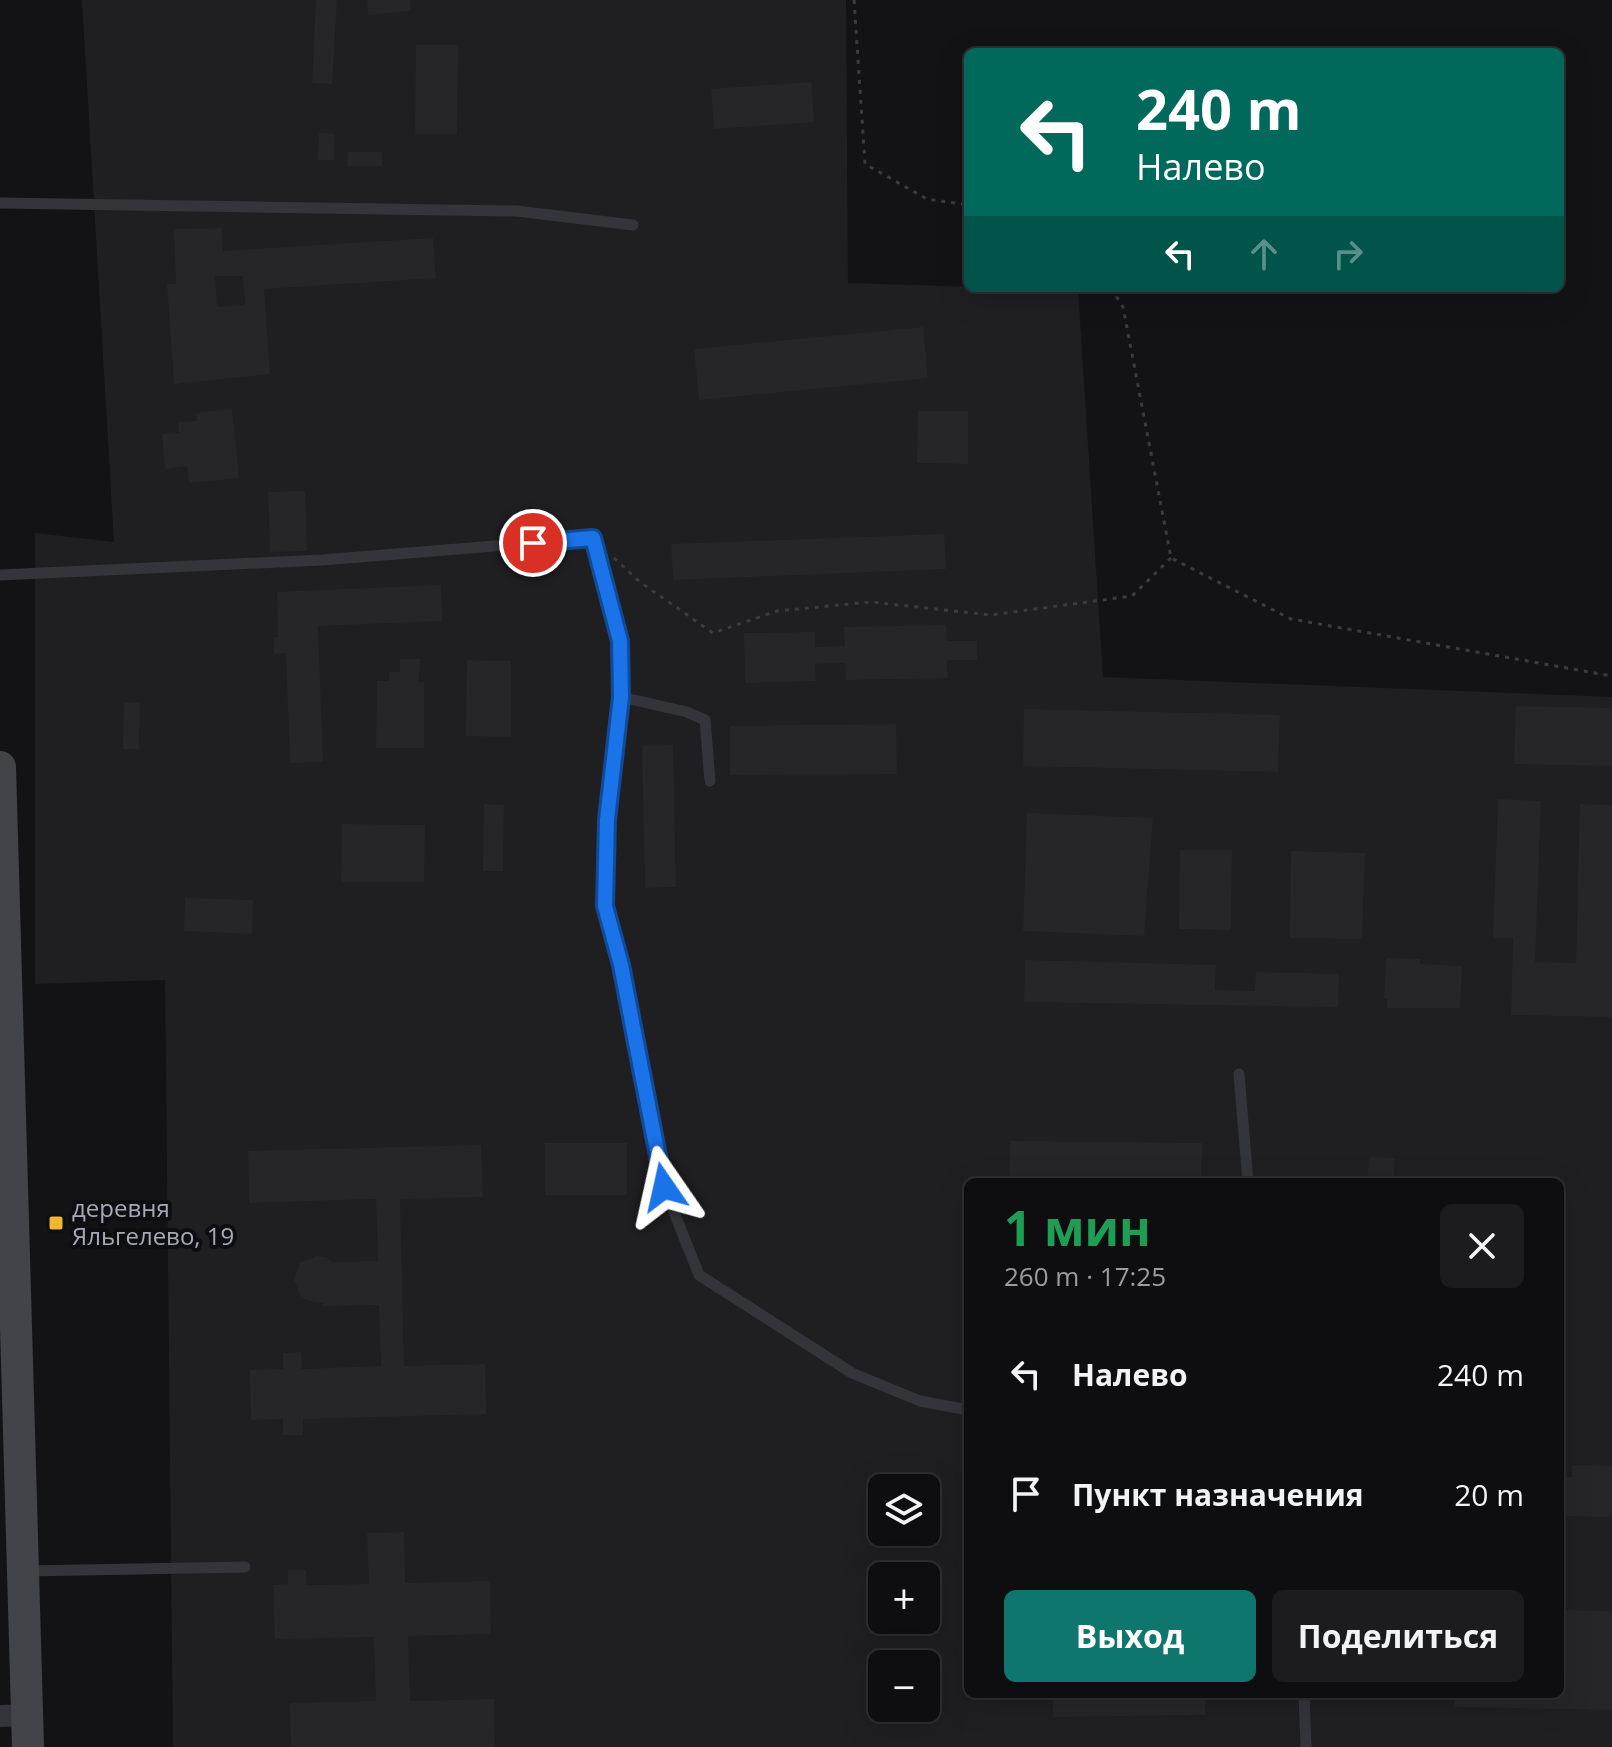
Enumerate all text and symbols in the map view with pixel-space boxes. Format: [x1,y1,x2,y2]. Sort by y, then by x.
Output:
text: 240 m [1136,70,1302,146]
icon: left [1004,80,1108,184]
text: Налево [1136,142,1266,191]
icon: left [1158,232,1202,276]
icon: ahead [1242,232,1286,276]
icon: right [1326,232,1370,276]
pin [499,509,567,577]
icon: arrive [511,521,555,565]
position arrow [622,1145,706,1229]
place label: деревня Яльгелево, 19 [72,1191,234,1252]
text: 1 мин [1004,1195,1151,1260]
button: close [1440,1204,1524,1288]
marker: деревня Яльгелево, 19 [47,1214,65,1232]
text: 260 m · 17:25 [1004,1258,1166,1294]
icon: left [1004,1352,1048,1396]
text: Налево [1072,1354,1188,1395]
text: 240 m [1437,1354,1524,1395]
icon: arrive [1004,1472,1048,1516]
map controls [868,1474,940,1722]
button: layers [868,1474,940,1546]
text: Пункт назначения [1072,1474,1364,1515]
text: 20 m [1454,1474,1524,1515]
button: + [868,1562,940,1634]
button: Выход [1004,1590,1256,1682]
button: Поделиться [1272,1590,1524,1682]
button: − [868,1650,940,1722]

